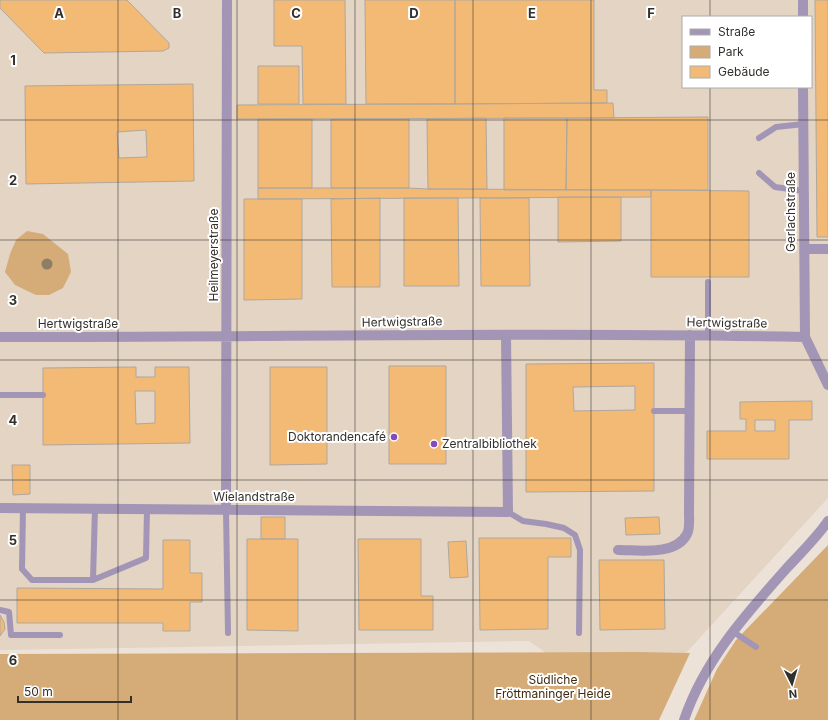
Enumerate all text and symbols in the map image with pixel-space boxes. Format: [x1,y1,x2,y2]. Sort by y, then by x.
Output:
text: A [54,5,64,21]
text: B [173,5,182,21]
text: C [291,5,301,21]
text: D [409,5,419,21]
text: E [528,5,536,21]
text: F [647,5,655,21]
legend [682,16,812,88]
text: Straße [718,24,755,39]
text: Park [718,44,744,59]
text: 1 [10,52,16,68]
text: Gebäude [718,64,770,79]
text: 2 [9,172,17,188]
street label: Gerlachstraße [783,172,798,252]
street label: Heilmeyerstraße [206,209,221,301]
text: 3 [9,292,17,308]
street label: Hertwigstraße [362,313,442,330]
street label: Hertwigstraße [687,314,767,331]
street label: Hertwigstraße [38,316,118,331]
text: 4 [9,412,18,428]
place label: Doktorandencafé [288,429,386,444]
marker: Doktorandencafé [389,432,399,442]
place label: Zentralbibliothek [442,436,537,451]
marker: Zentralbibliothek [429,439,439,449]
street label: Wielandstraße [213,489,295,504]
text: 5 [9,532,17,548]
text: 6 [9,652,17,668]
north arrow [772,664,812,704]
park label: Südliche Fröttmaninger Heide [495,672,611,701]
scale bar [18,678,131,704]
text: 50 m [24,684,53,699]
text: N [788,687,798,701]

